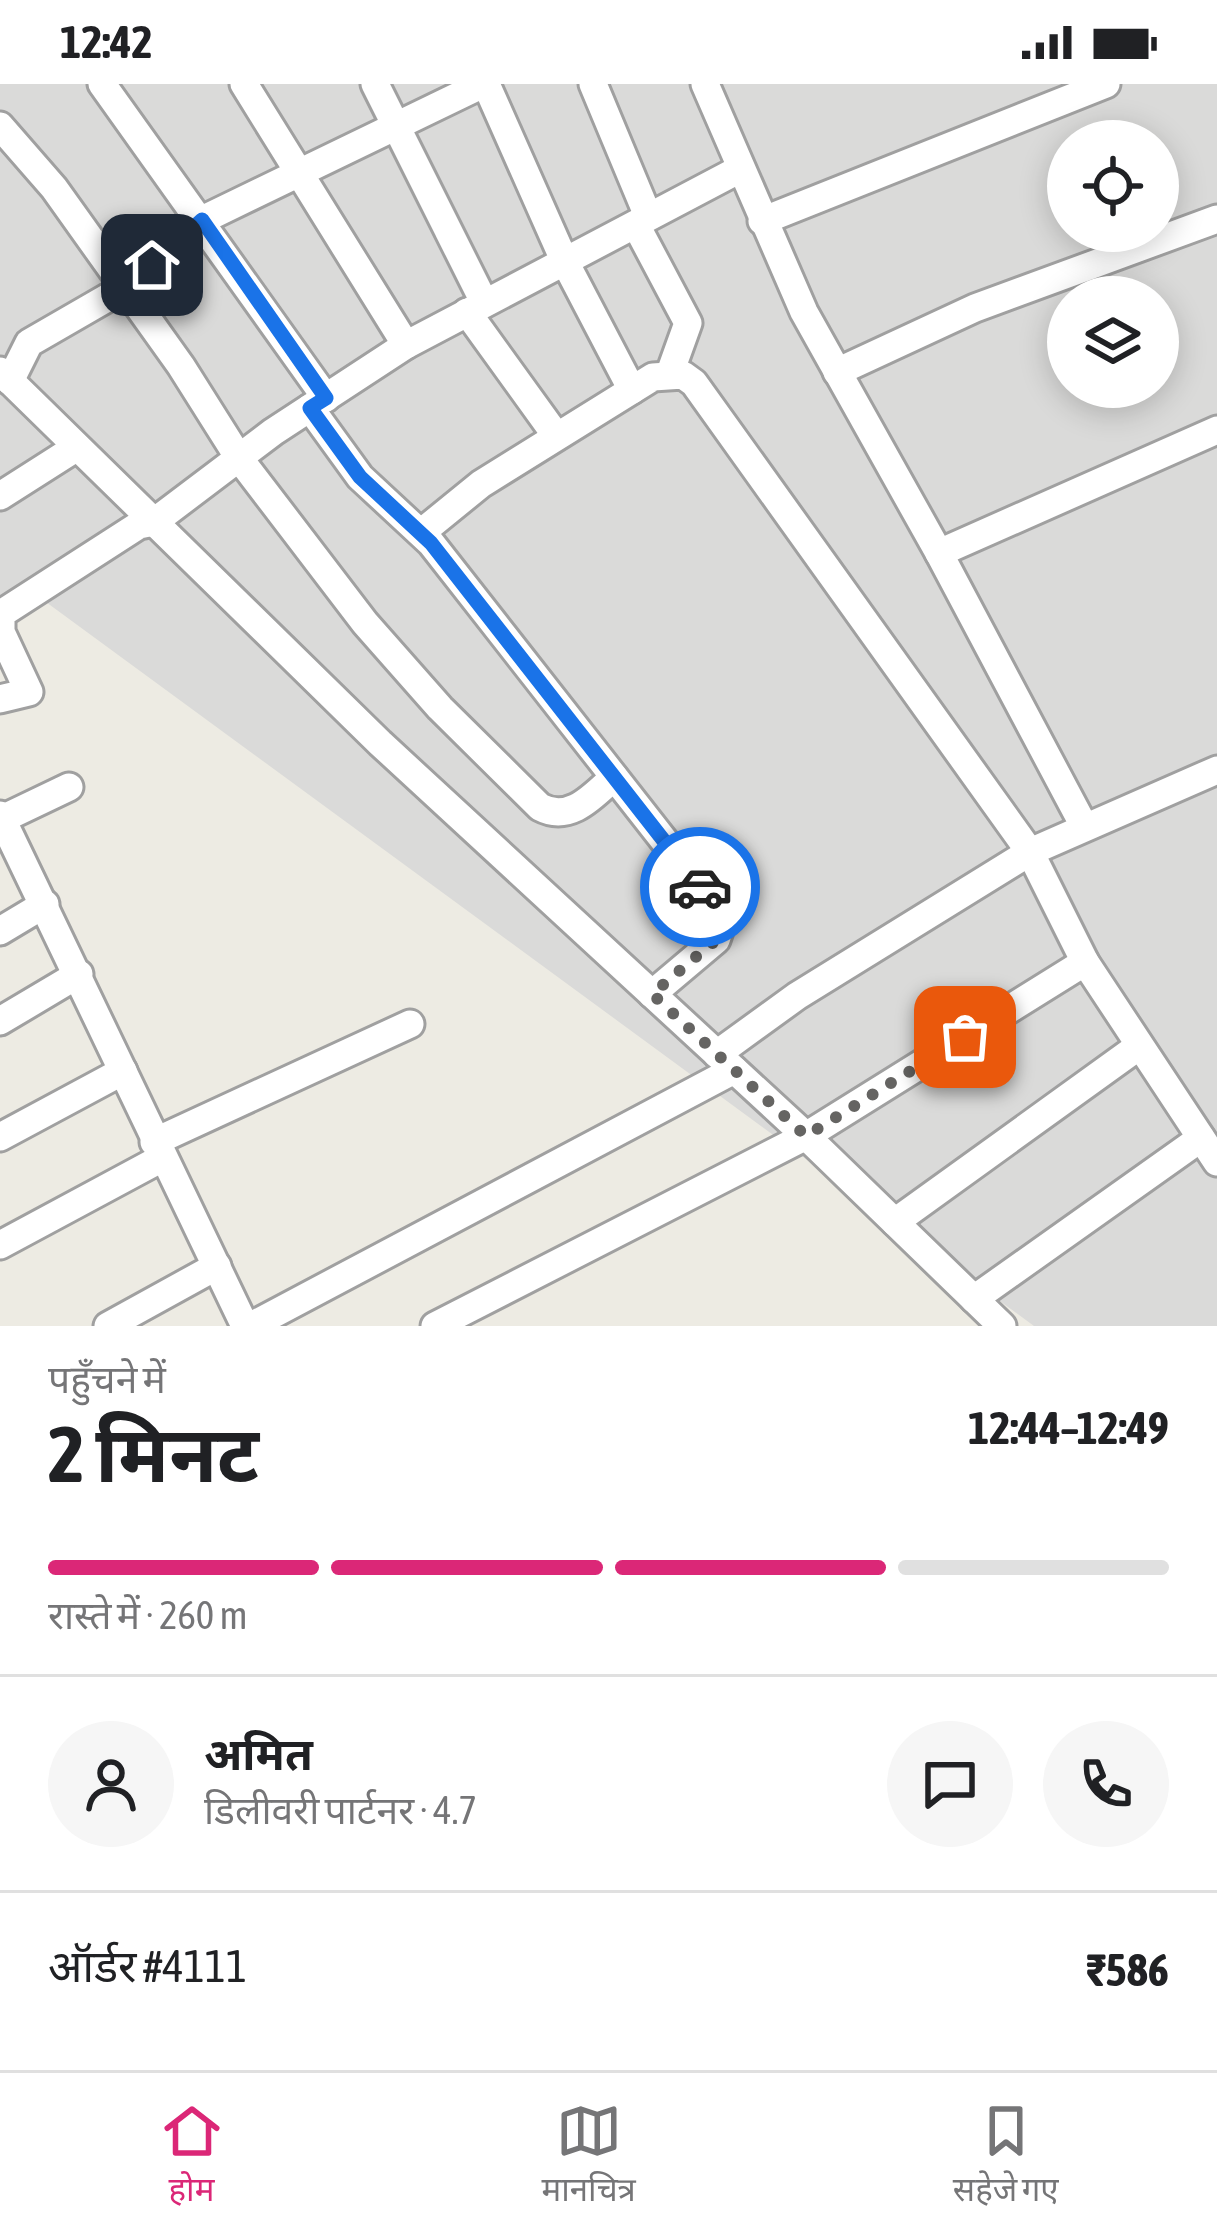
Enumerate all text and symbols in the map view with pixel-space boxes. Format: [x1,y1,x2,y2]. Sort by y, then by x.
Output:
text: 12:42 [60,16,153,68]
map controls [1047,120,1179,408]
button: locate [1047,120,1179,252]
pin [101,214,203,316]
icon: home [119,232,185,298]
button: layers [1047,276,1179,408]
courier [640,827,760,947]
icon: car [667,854,733,920]
pin [914,986,1016,1088]
icon: bag [932,1004,998,1070]
text: पहुँचने में [48,1357,166,1401]
text: 12:44–12:49 [968,1402,1169,1454]
text: 2 मिनट [48,1409,259,1499]
text: रास्ते में · 260 m [48,1593,248,1637]
button: person [48,1721,174,1847]
button: chat [887,1721,1013,1847]
button: phone [1043,1721,1169,1847]
text: अमित [204,1728,313,1780]
text: डिलीवरी पार्टनर · 4.7 [204,1788,477,1832]
text: ऑर्डर #4111 [48,1940,247,1992]
text: ₹586 [1086,1944,1169,1996]
tab: होम [159,2098,225,2214]
tab: मानचित्र [542,2098,636,2214]
tab: सहेजे गए [953,2098,1059,2214]

